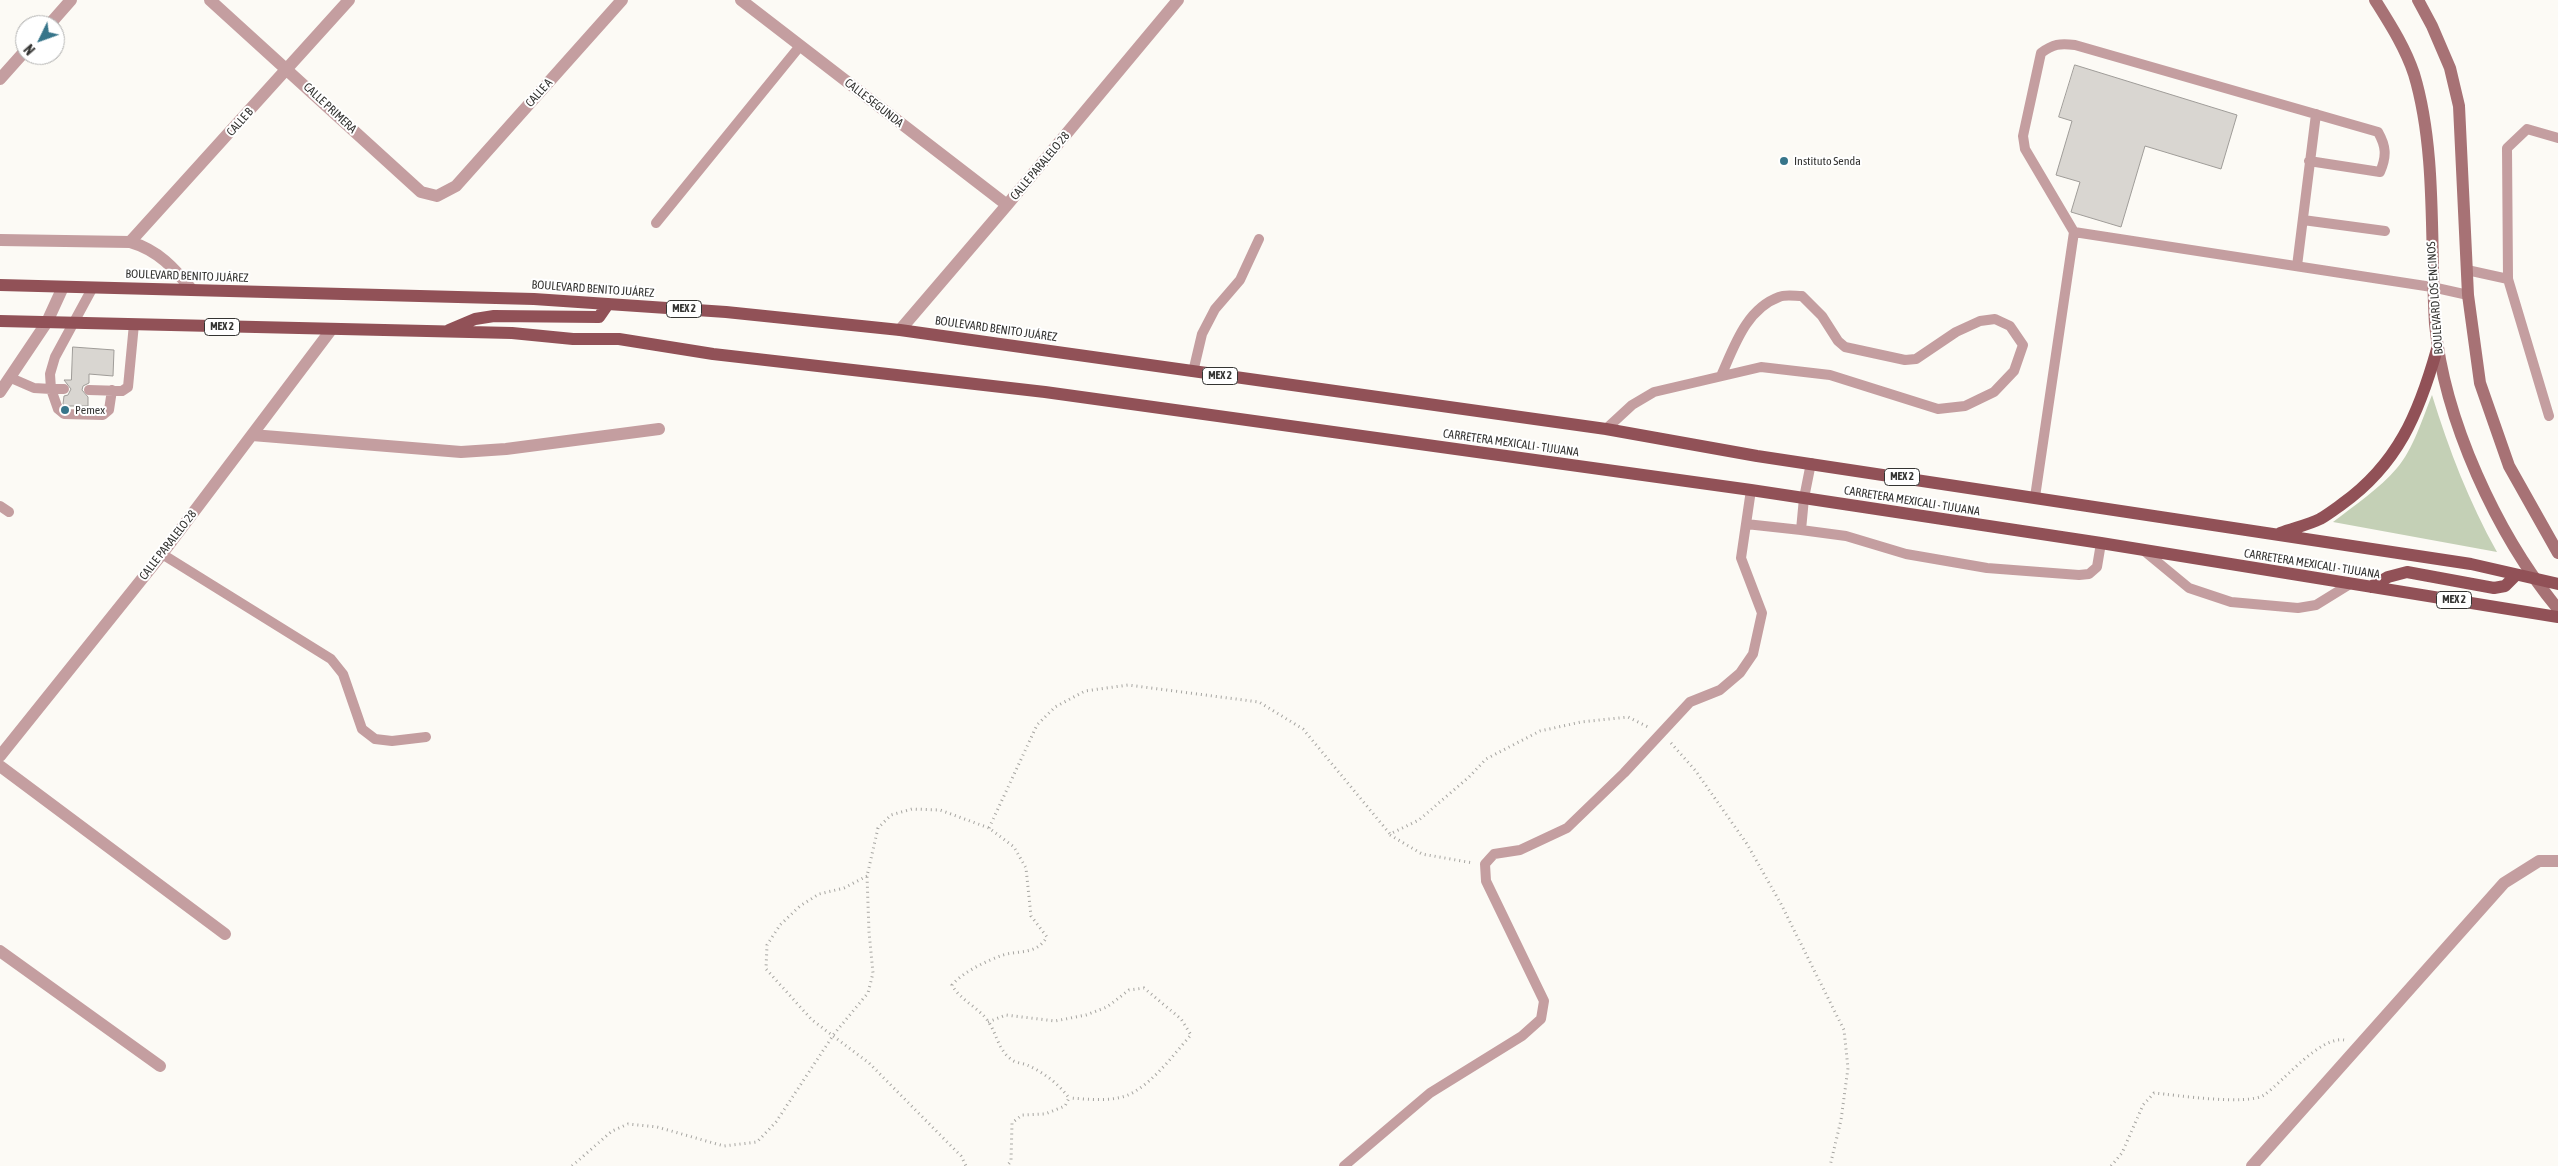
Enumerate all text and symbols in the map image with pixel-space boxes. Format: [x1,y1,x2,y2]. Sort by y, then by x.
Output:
north arrow [15,15,65,65]
text: N [21,41,38,58]
street label: CALLE A [523,76,555,110]
street label: CALLE SEGUNDA [842,76,906,130]
street label: CALLE PRIMERA [300,80,360,136]
street label: CALLE B [224,105,256,139]
street label: CALLE PARALELO 28 [1007,129,1073,203]
place label: Instituto Senda [1794,154,1861,168]
marker: Instituto Senda [1778,155,1790,167]
street label: BOULEVARD LOS ENCINOS [2424,241,2446,355]
street label: BOULEVARD BENITO JUÁREZ [125,267,249,285]
street label: BOULEVARD BENITO JUÁREZ [531,278,655,300]
road number: MEX 2 [666,300,702,318]
street label: BOULEVARD BENITO JUÁREZ [934,313,1058,345]
road number: MEX 2 [204,318,240,336]
road number: MEX 2 [1202,368,1238,384]
place label: Pemex [75,403,105,417]
marker: Pemex [59,404,71,416]
street label: CARRETERA MEXICALI - TIJUANA [1442,426,1580,460]
road number: MEX 2 [1884,468,1920,486]
street label: CARRETERA MEXICALI - TIJUANA [1843,483,1981,519]
street label: CALLE PARALELO 28 [136,507,200,583]
street label: CARRETERA MEXICALI - TIJUANA [2243,546,2381,582]
road number: MEX 2 [2436,592,2472,608]

